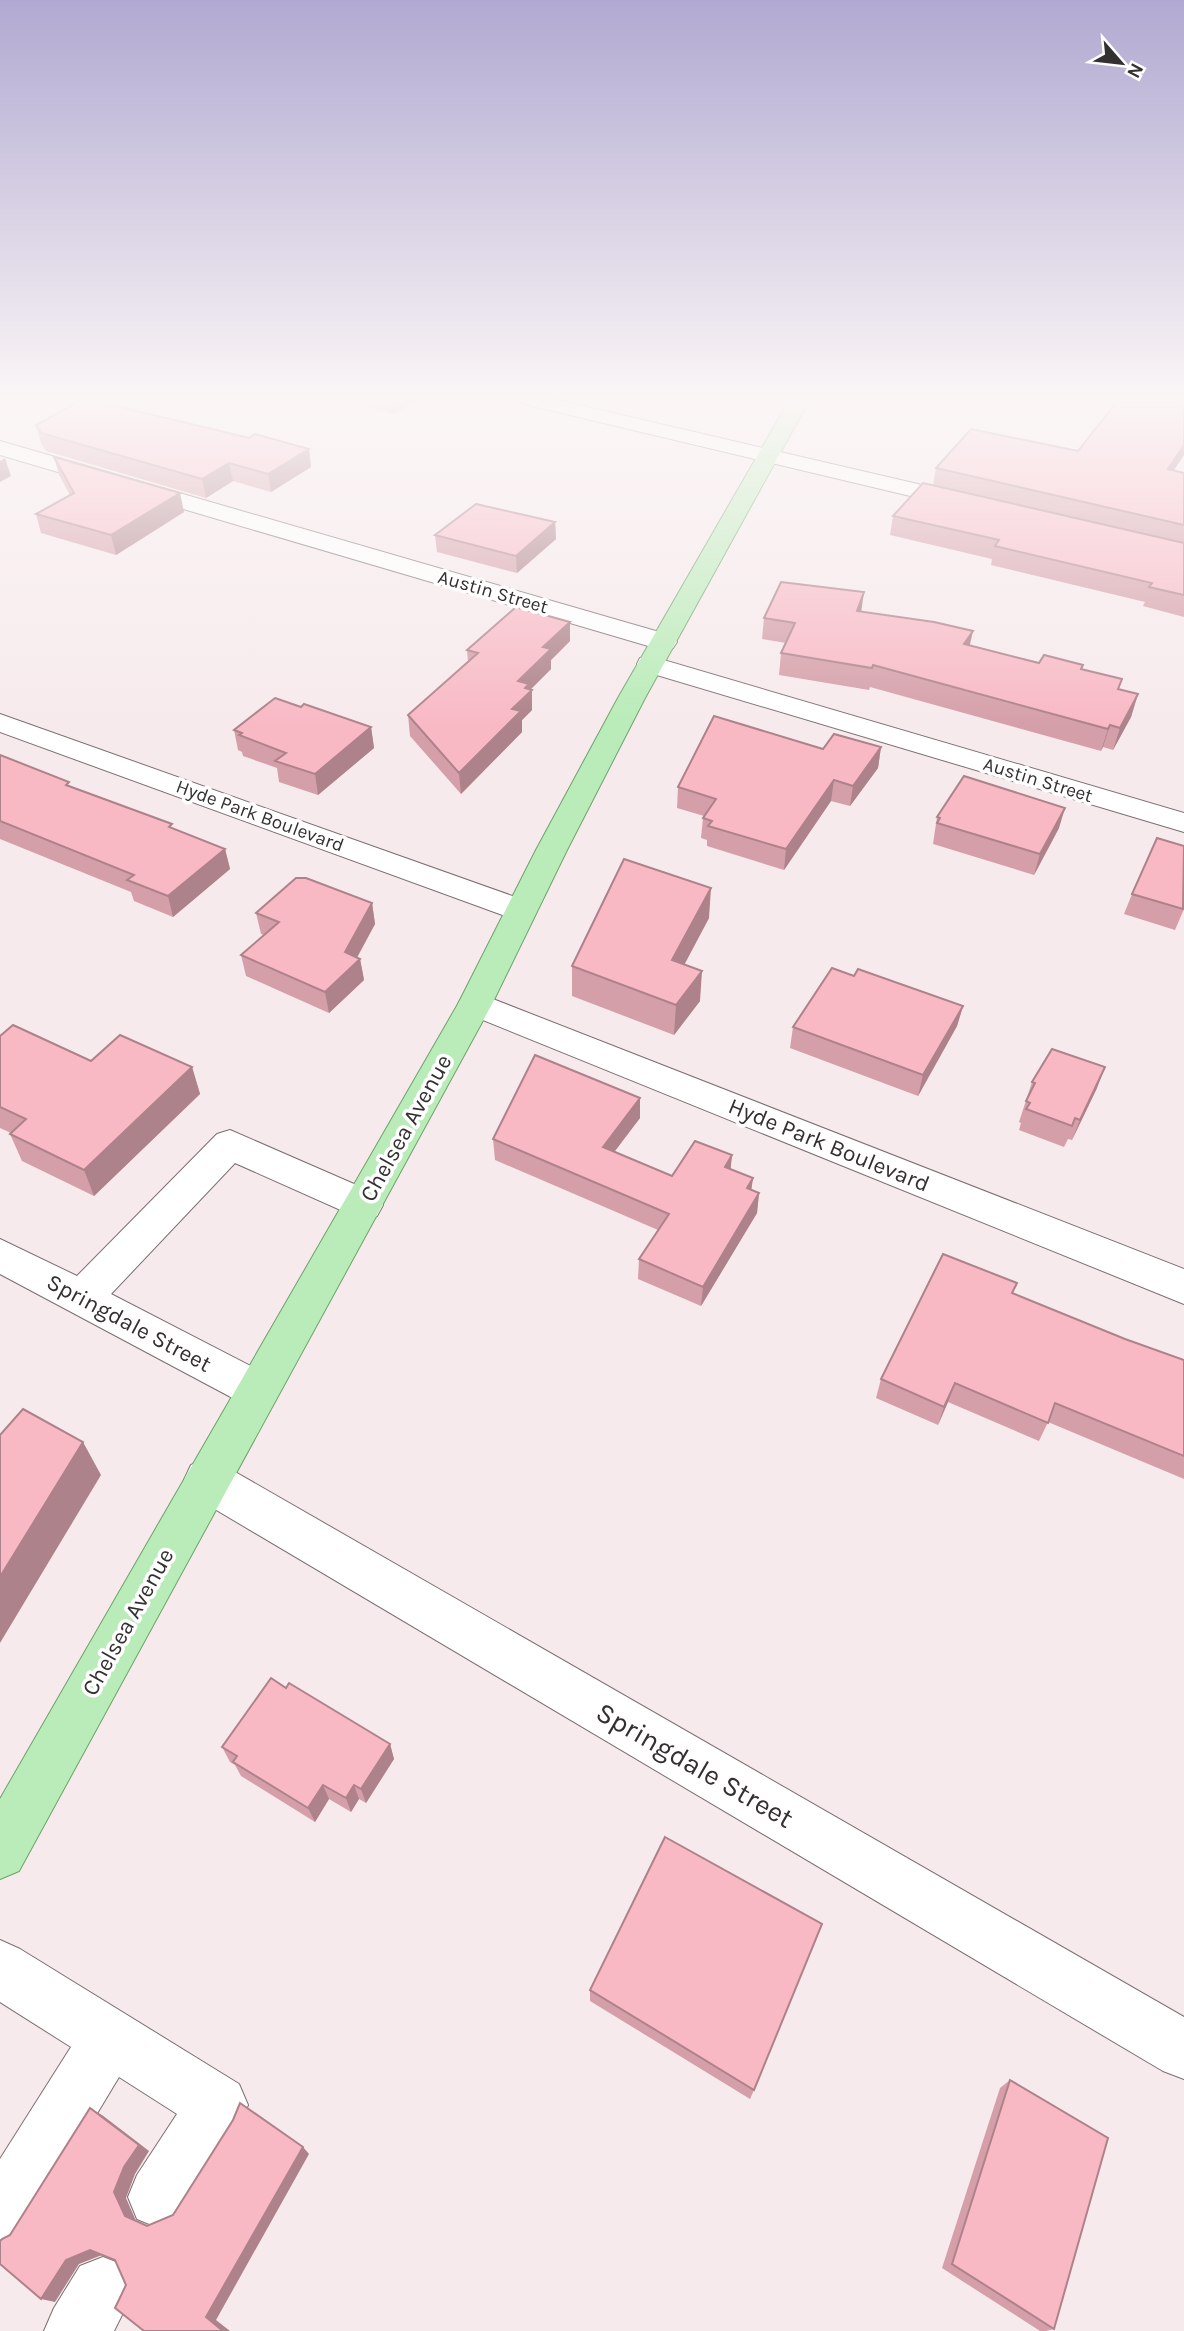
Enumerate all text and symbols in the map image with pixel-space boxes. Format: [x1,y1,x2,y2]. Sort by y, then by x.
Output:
north arrow [1086,28,1156,98]
text: N [1122,59,1148,82]
street label: Austin Street [435,566,551,618]
street label: Austin Street [981,753,1095,807]
street label: Hyde Park Boulevard [173,775,347,857]
street label: Chelsea Avenue [354,1050,458,1206]
street label: Hyde Park Boulevard [725,1092,933,1198]
street label: Springdale Street [42,1268,216,1378]
street label: Chelsea Avenue [76,1544,180,1700]
street label: Springdale Street [591,1695,799,1835]

